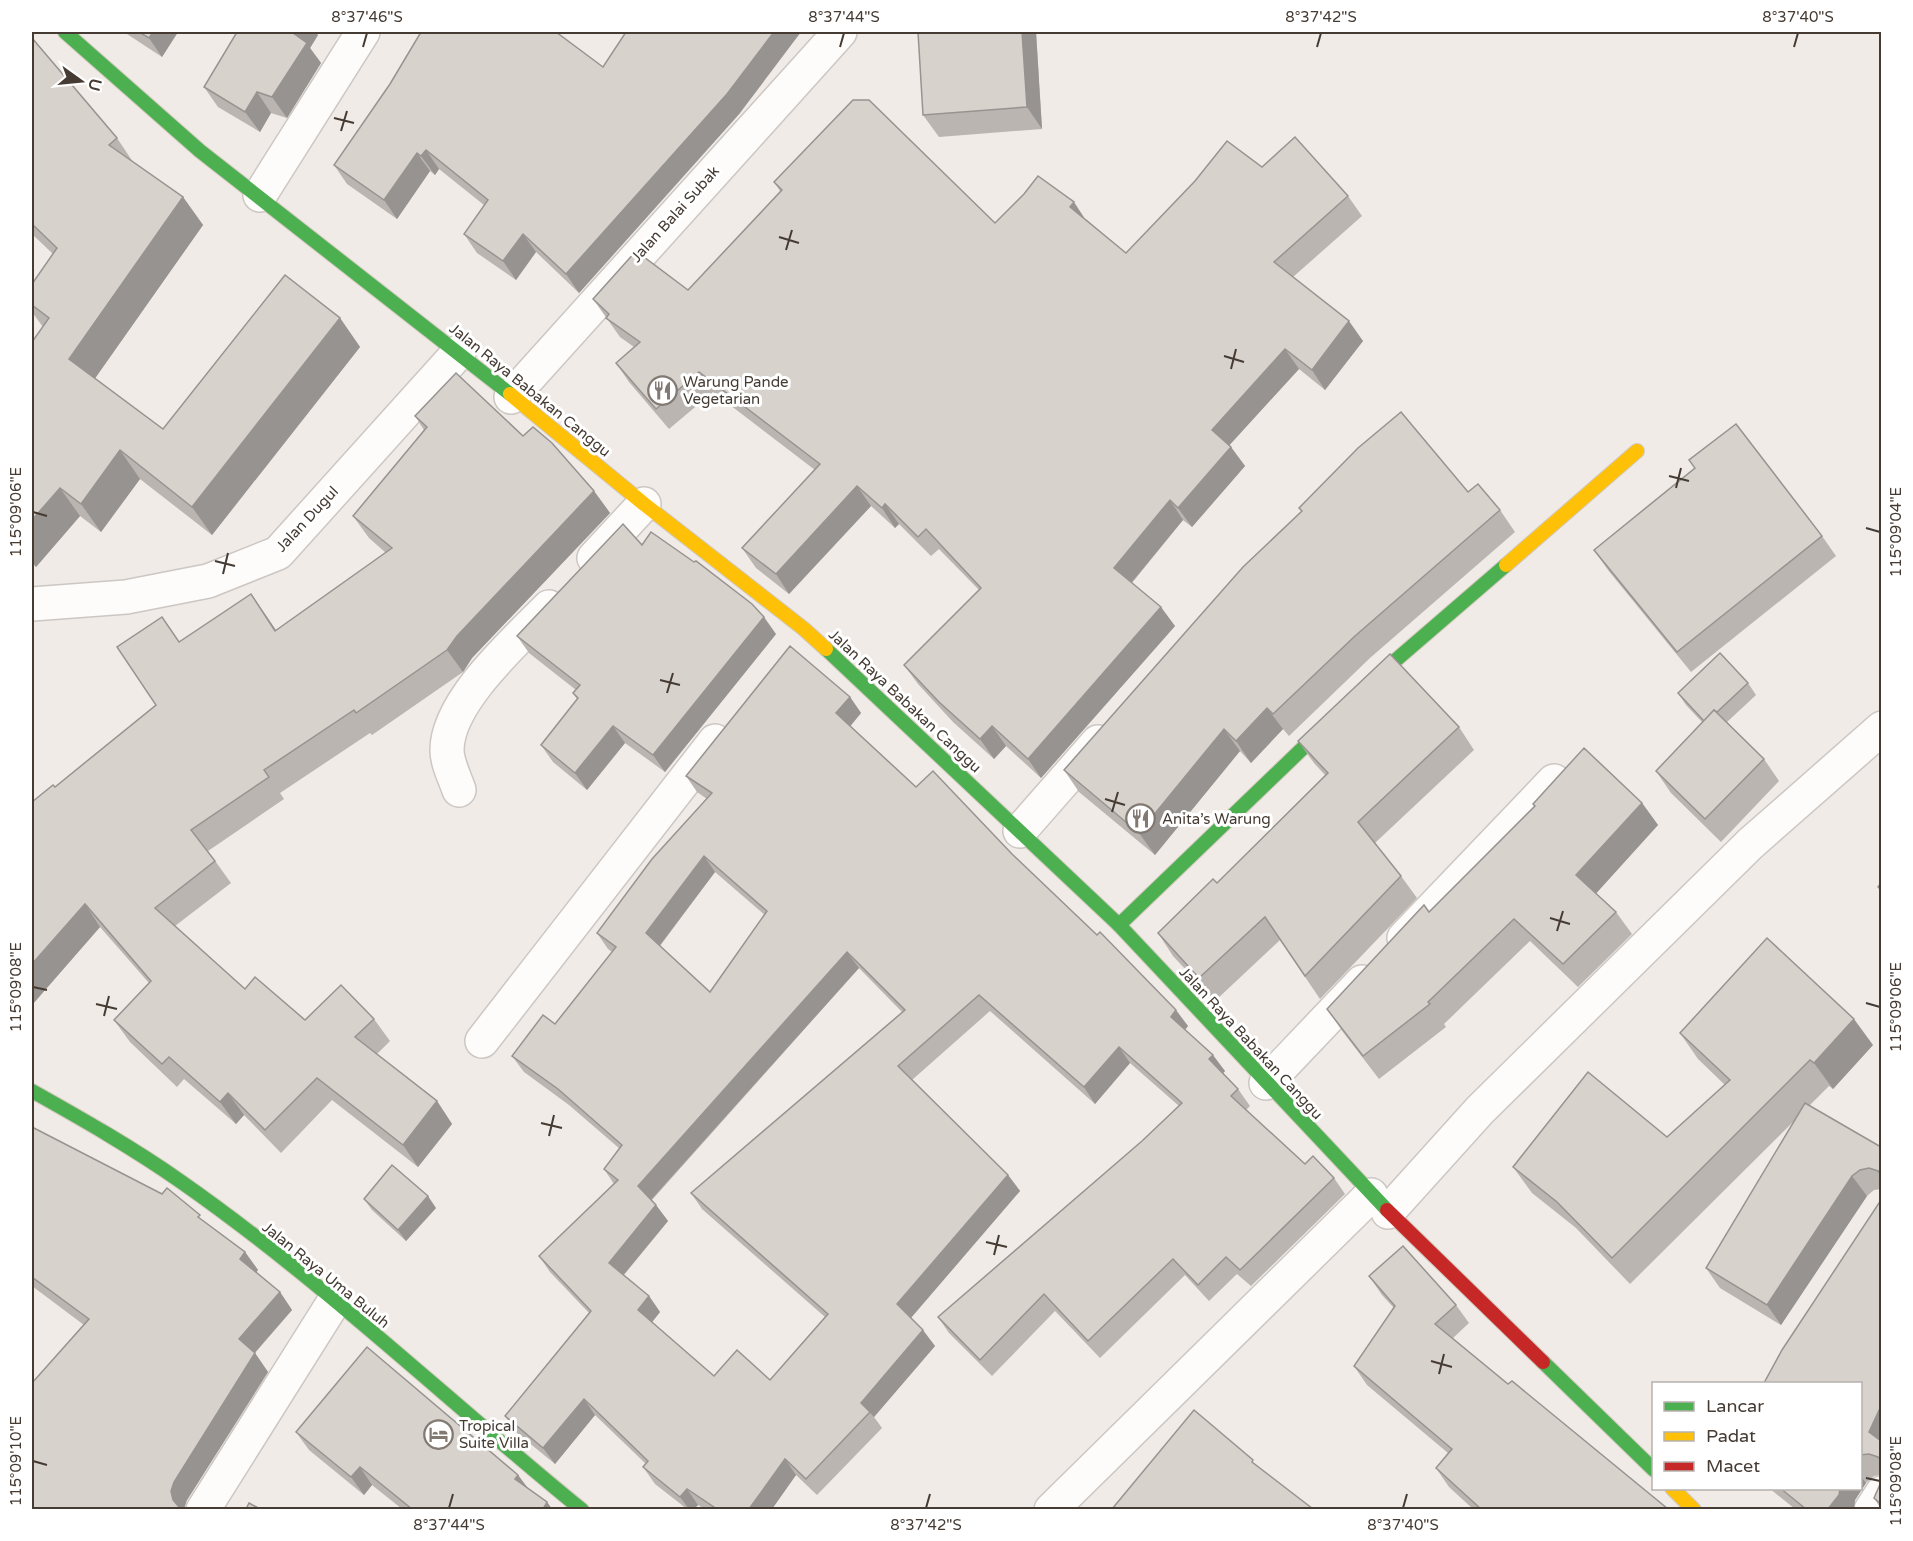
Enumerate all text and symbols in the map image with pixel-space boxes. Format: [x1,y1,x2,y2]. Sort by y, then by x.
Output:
text: 8°37'46"S [331,8,403,26]
text: 8°37'44"S [808,8,880,26]
text: 8°37'42"S [1285,8,1357,26]
text: 8°37'40"S [1762,8,1834,26]
north arrow [51,51,111,111]
text: U [83,76,106,93]
street label: Jalan Balai Subak [627,162,723,266]
street label: Jalan Raya Babakan Canggu [446,319,614,461]
place label: Warung Pande Vegetarian [683,373,789,408]
restaurant icon: Warung Pande Vegetarian [646,375,678,407]
text: 115°09'06"E [7,467,25,557]
street label: Jalan Dugul [272,482,342,556]
text: 115°09'04"E [1887,487,1905,577]
street label: Jalan Raya Babakan Canggu [825,625,985,777]
restaurant icon: Anita’s Warung [1125,803,1157,835]
place label: Anita’s Warung [1162,810,1271,828]
text: 115°09'08"E [7,942,25,1032]
text: 115°09'06"E [1887,962,1905,1052]
street label: Jalan Raya Babakan Canggu [1175,963,1327,1123]
street label: Jalan Raya Uma Buluh [259,1218,393,1332]
legend [1652,1382,1862,1490]
text: Lancar [1706,1395,1764,1417]
text: 115°09'10"E [7,1416,25,1506]
place label: Tropical Suite Villa [459,1417,529,1452]
hotel icon: Tropical Suite Villa [422,1419,454,1451]
text: Padat [1706,1425,1756,1447]
text: 115°09'08"E [1887,1436,1905,1526]
text: Macet [1706,1455,1760,1477]
text: 8°37'44"S [413,1516,485,1534]
text: 8°37'42"S [890,1516,962,1534]
text: 8°37'40"S [1367,1516,1439,1534]

